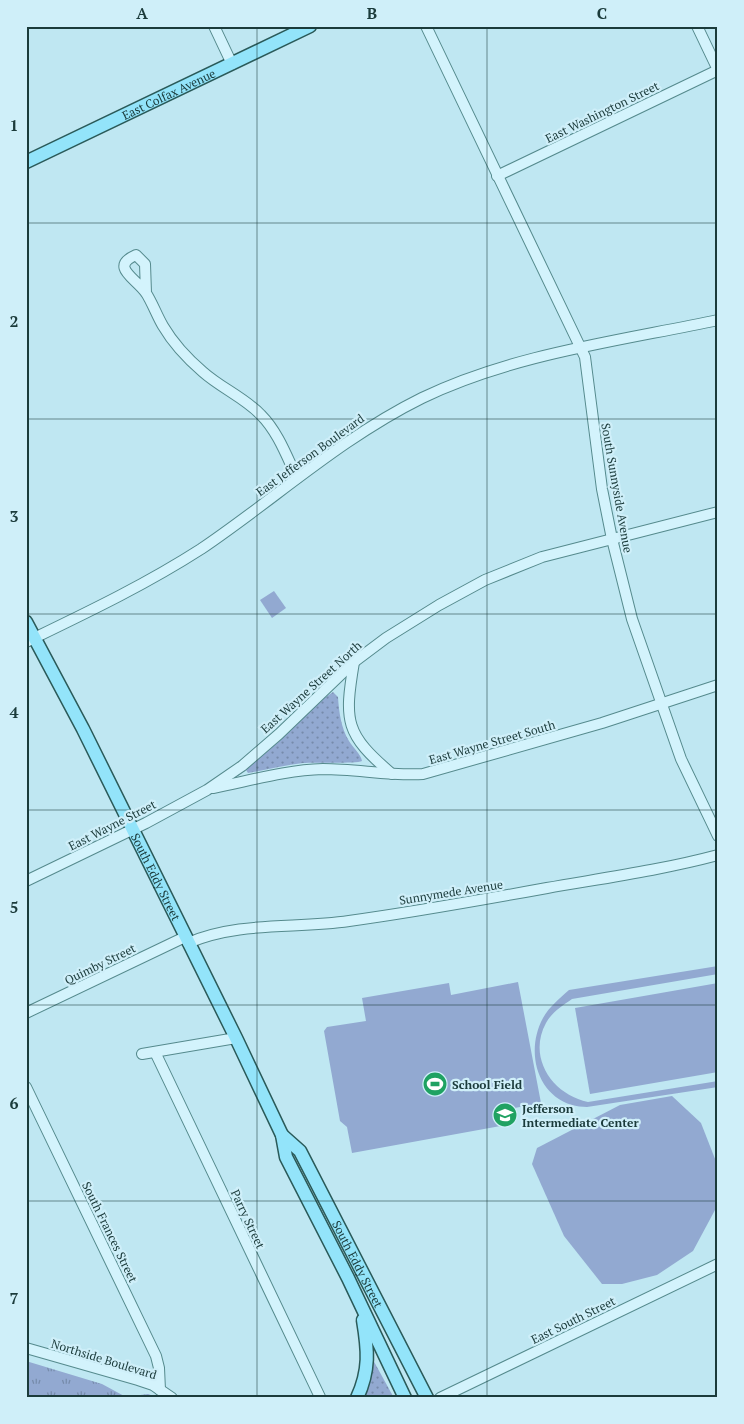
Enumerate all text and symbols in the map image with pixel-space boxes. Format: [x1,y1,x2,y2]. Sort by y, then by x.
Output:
text: A [136,2,148,24]
text: B [367,2,377,24]
text: C [597,2,607,24]
street label: East Colfax Avenue [119,65,218,123]
street label: East Washington Street [543,78,662,146]
text: 1 [9,114,19,136]
text: 2 [9,310,19,332]
street label: East Jefferson Boulevard [253,411,367,499]
street label: South Sunnyside Avenue [598,422,636,554]
text: 3 [9,505,19,527]
street label: East Wayne Street North [257,638,365,736]
text: 4 [9,701,19,723]
street label: East Wayne Street South [427,717,557,767]
street label: East Wayne Street [66,796,159,854]
street label: South Eddy Street [128,830,184,923]
street label: Sunnymede Avenue [398,876,504,908]
text: 5 [9,896,19,918]
street label: Quimby Street [62,940,138,988]
sports icon: School Field [422,1071,448,1097]
place label: School Field [452,1077,523,1092]
text: 6 [9,1092,19,1114]
place label: Jefferson Intermediate Center [522,1101,639,1130]
school or university icon: Jefferson Intermediate Center [492,1102,518,1128]
street label: South Frances Street [79,1179,141,1285]
street label: Parry Street [228,1187,268,1251]
street label: South Eddy Street [329,1218,387,1310]
text: 7 [9,1287,19,1309]
street label: East South Street [528,1293,618,1347]
street label: Northside Boulevard [49,1336,159,1382]

